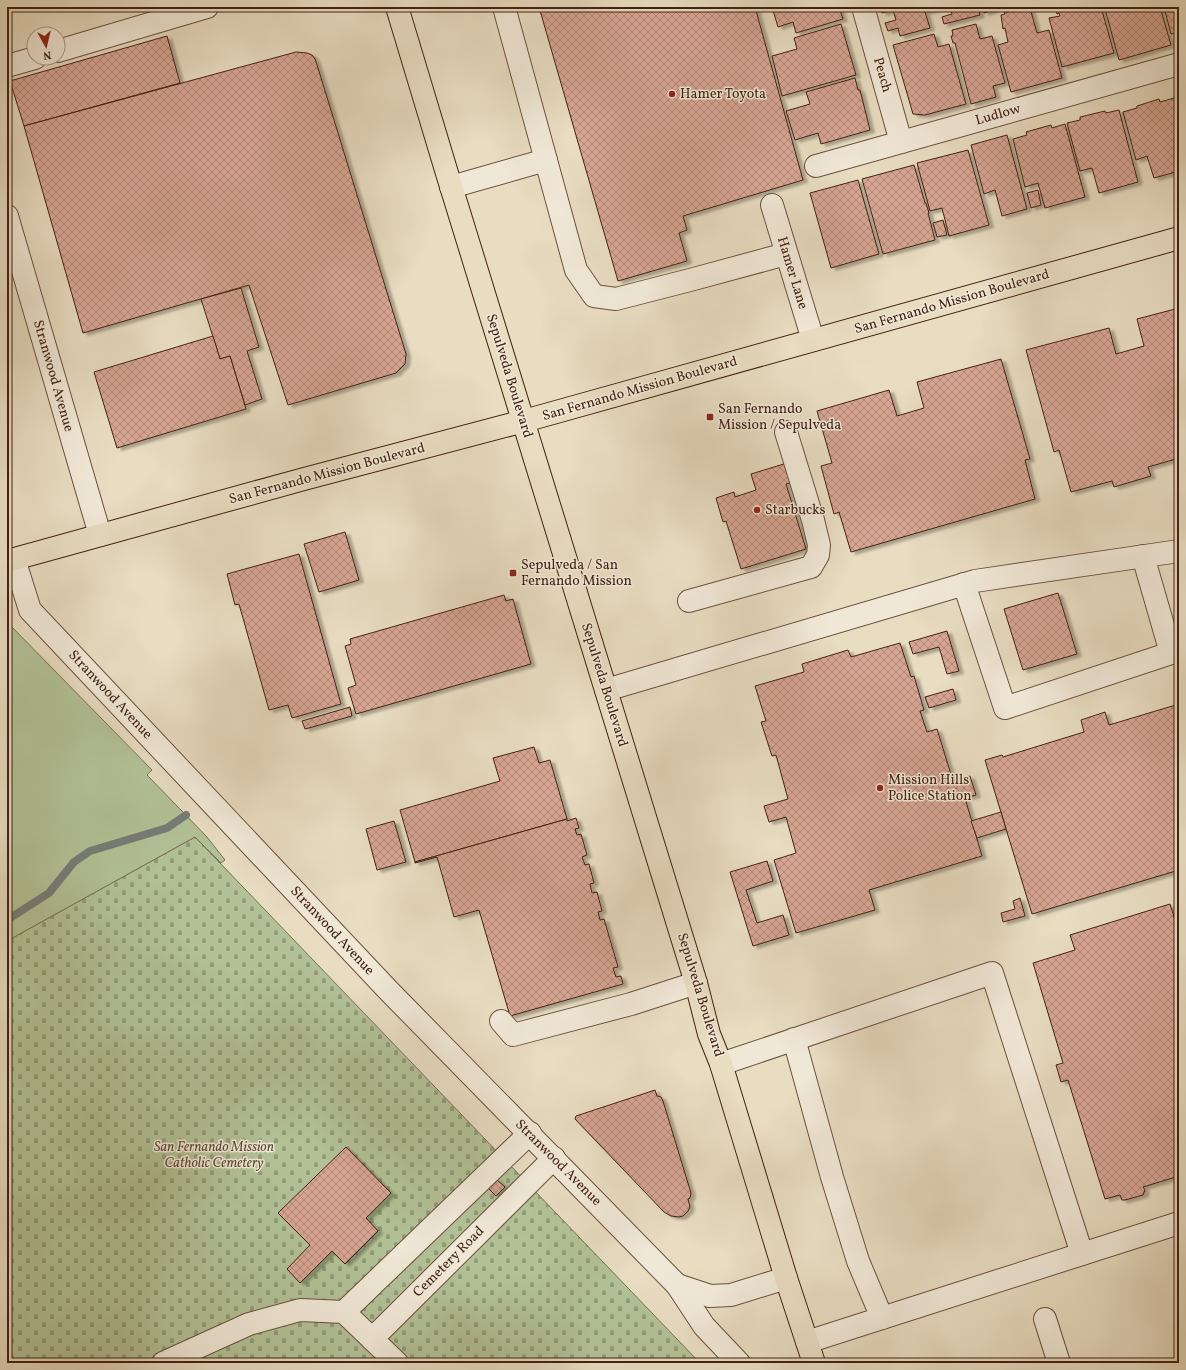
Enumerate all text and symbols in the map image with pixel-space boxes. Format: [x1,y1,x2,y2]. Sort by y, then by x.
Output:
north arrow [26,26,66,66]
text: N [42,46,52,62]
street label: Peach [868,55,896,95]
place label: Hamer Toyota [680,85,766,104]
marker: Hamer Toyota [667,89,677,99]
street label: Ludlow [973,99,1023,130]
street label: Hamer Lane [772,234,812,312]
street label: San Fernando Mission Boulevard [852,265,1052,339]
street label: Sepulveda Boulevard [481,312,537,441]
street label: Stranwood Avenue [28,318,78,434]
street label: San Fernando Mission Boulevard [540,352,740,426]
place label: San Fernando Mission / Sepulveda [718,400,841,435]
marker: San Fernando Mission / Sepulveda [705,412,715,422]
street label: San Fernando Mission Boulevard [227,439,427,509]
place label: Starbucks [765,501,826,520]
marker: Starbucks [752,505,762,515]
place label: Sepulveda / San Fernando Mission [521,556,632,591]
marker: Sepulveda / San Fernando Mission [508,568,518,578]
street label: Sepulveda Boulevard [576,621,632,750]
street label: Stranwood Avenue [64,646,157,744]
place label: Mission Hills Police Station [888,771,972,806]
marker: Mission Hills Police Station [875,783,885,793]
street label: Stranwood Avenue [286,882,379,980]
street label: Sepulveda Boulevard [672,931,728,1060]
street label: Stranwood Avenue [510,1115,606,1211]
park label: San Fernando Mission Catholic Cemetery [154,1138,274,1173]
street label: Cemetery Road [409,1222,489,1302]

